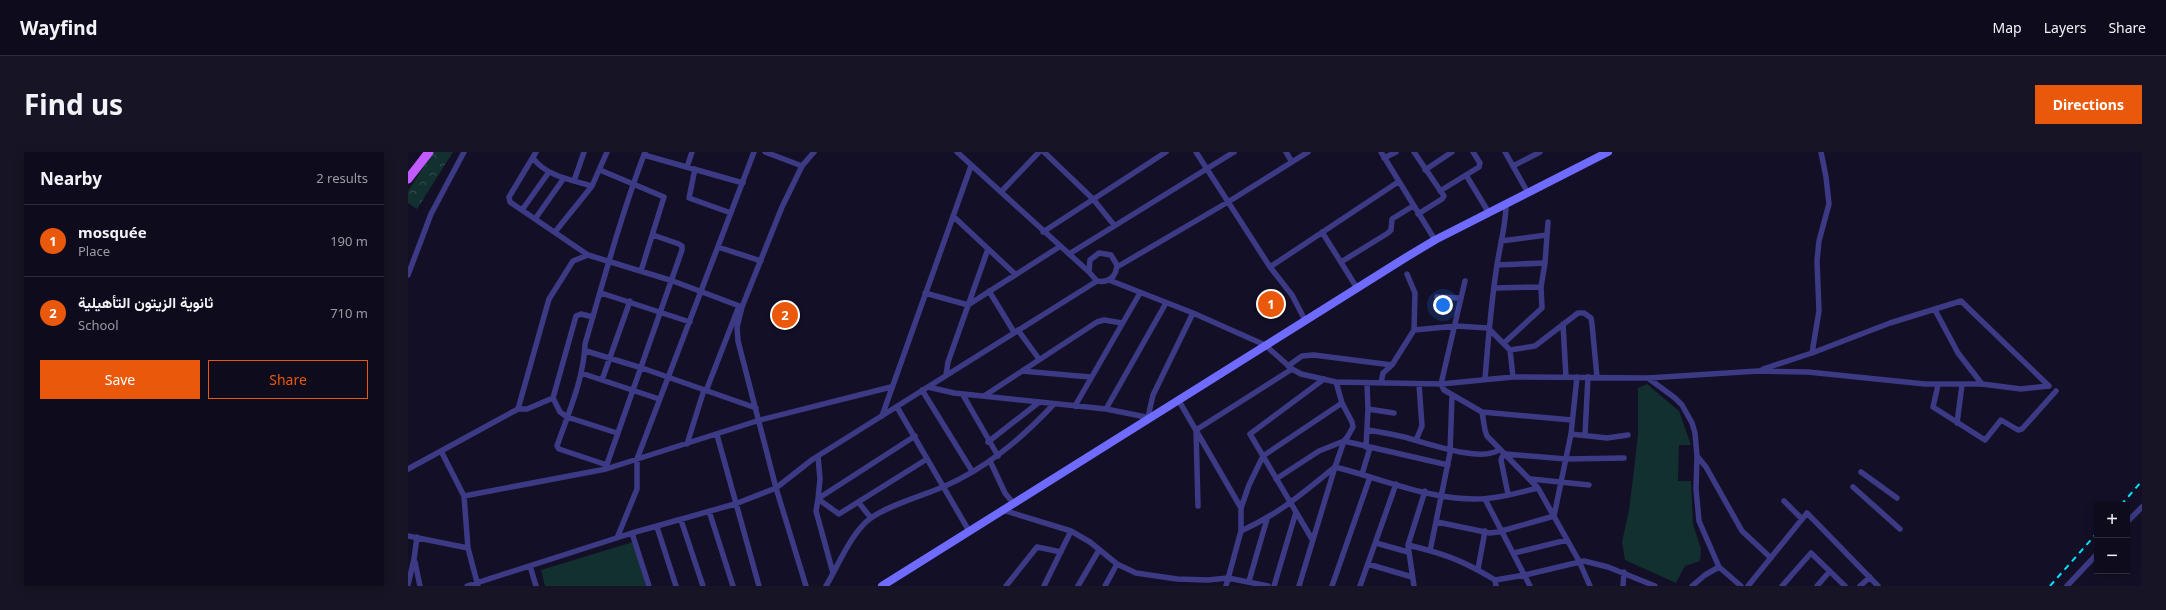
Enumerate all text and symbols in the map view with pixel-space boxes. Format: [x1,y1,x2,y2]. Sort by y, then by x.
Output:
text: Wayfind [20,15,98,41]
text: Map [1993,18,2022,37]
text: Layers [2044,18,2086,37]
text: Share [2108,18,2146,37]
text: Find us [24,85,123,123]
button: Directions [2035,85,2142,124]
text: Nearby [40,167,102,190]
text: 2 results [316,169,368,187]
text: mosquée [78,222,147,242]
text: 1 [49,232,57,250]
text: 190 m [330,232,368,250]
text: Place [78,242,110,260]
pin: 1 [1258,289,1284,319]
text: ثانوية الزيتون التأهيلية [78,292,213,312]
your location [1433,295,1453,315]
pin: 2 [772,300,798,330]
text: 2 [49,304,57,322]
text: 710 m [330,304,368,322]
text: School [78,316,119,334]
button: Save [40,360,200,399]
button: Share [208,360,368,399]
map controls [2094,502,2130,574]
button: + [2094,502,2130,538]
button: − [2094,538,2130,574]

